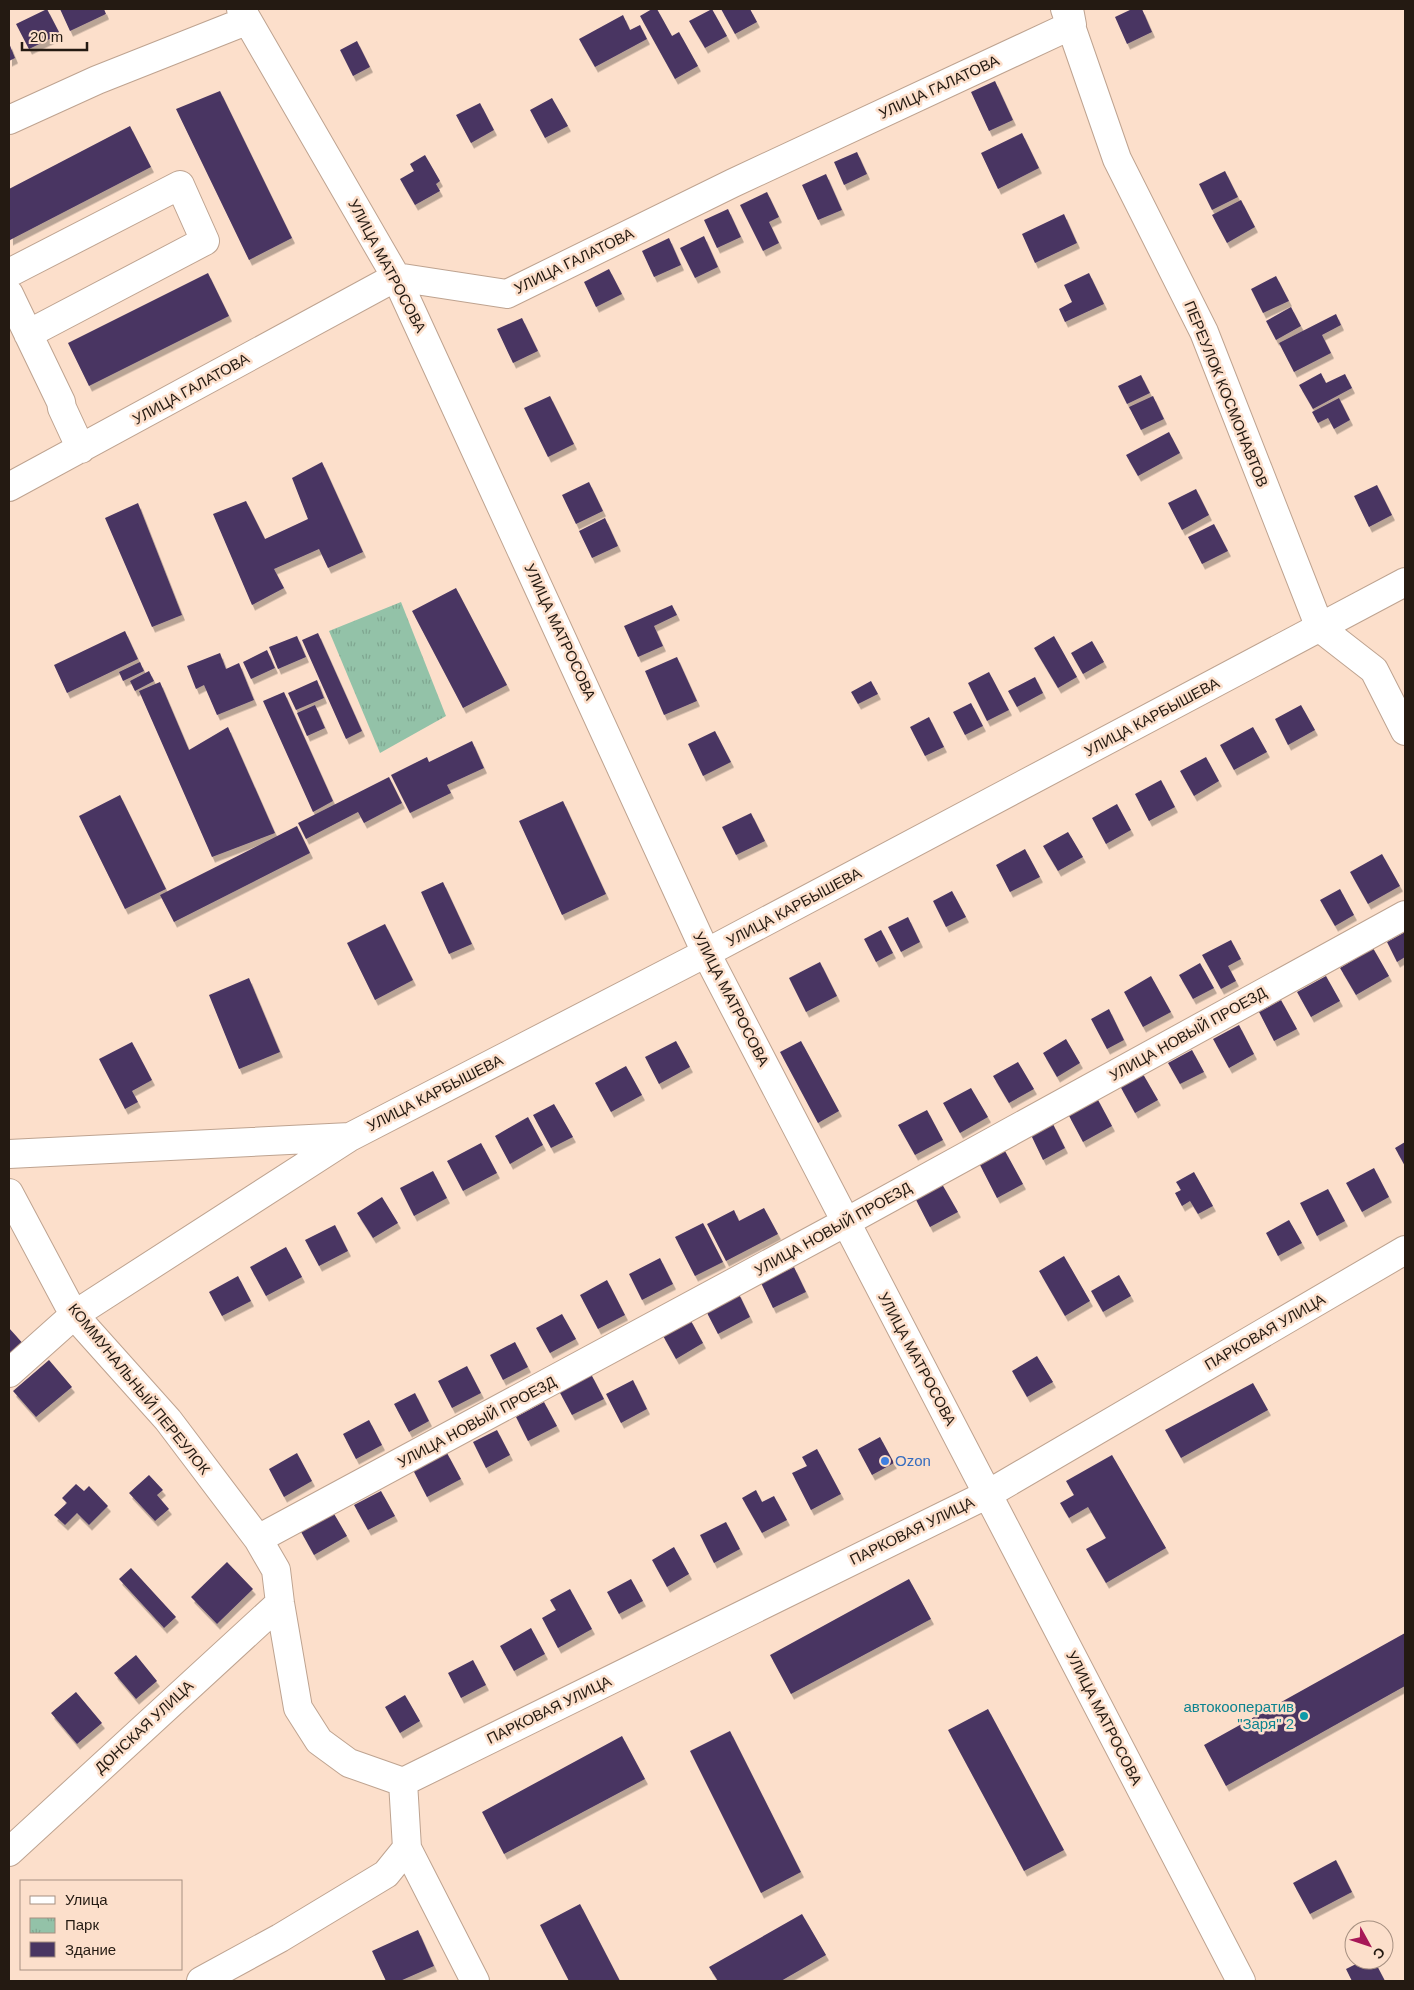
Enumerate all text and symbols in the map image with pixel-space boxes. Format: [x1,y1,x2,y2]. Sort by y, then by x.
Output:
scale bar [22,20,88,52]
text: 20 m [30,28,63,45]
street label: УЛИЦА ГАЛАТОВА [876,51,1002,122]
street label: УЛИЦА МАТРОСОВА [345,196,430,335]
street label: УЛИЦА ГАЛАТОВА [511,224,636,297]
street label: ПЕРЕУЛОК КОСМОНАВТОВ [1181,298,1272,489]
street label: УЛИЦА ГАЛАТОВА [129,349,252,428]
street label: УЛИЦА МАТРОСОВА [521,561,600,703]
street label: УЛИЦА КАРБЫШЕВА [1082,674,1222,759]
street label: УЛИЦА КАРБЫШЕВА [724,864,864,949]
street label: УЛИЦА МАТРОСОВА [690,929,773,1069]
street label: УЛИЦА НОВЫЙ ПРОЕЗД [1106,983,1269,1084]
street label: УЛИЦА КАРБЫШЕВА [364,1051,505,1134]
street label: УЛИЦА НОВЫЙ ПРОЕЗД [751,1178,914,1279]
street label: УЛИЦА МАТРОСОВА [875,1289,960,1428]
street label: ПАРКОВАЯ УЛИЦА [1201,1290,1328,1373]
street label: КОММУНАЛЬНЫЙ ПЕРЕУЛОК [65,1300,214,1478]
street label: УЛИЦА НОВЫЙ ПРОЕЗД [395,1373,559,1471]
place label: Ozon [895,1452,931,1469]
marker: Ozon [879,1455,891,1467]
street label: ПАРКОВАЯ УЛИЦА [847,1493,977,1568]
street label: УЛИЦА МАТРОСОВА [1063,1648,1146,1788]
street label: ПАРКОВАЯ УЛИЦА [484,1672,614,1747]
street label: ДОНСКАЯ УЛИЦА [91,1677,196,1776]
place label: автокооператив "Заря" 2 [1184,1698,1294,1732]
marker: автокооператив "Заря" 2 [1298,1710,1310,1722]
legend [20,1880,182,1970]
text: Улица [65,1891,108,1908]
text: Парк [65,1916,99,1933]
north arrow [1344,1920,1394,1970]
text: Здание [65,1941,116,1958]
text: С [1370,1944,1388,1962]

